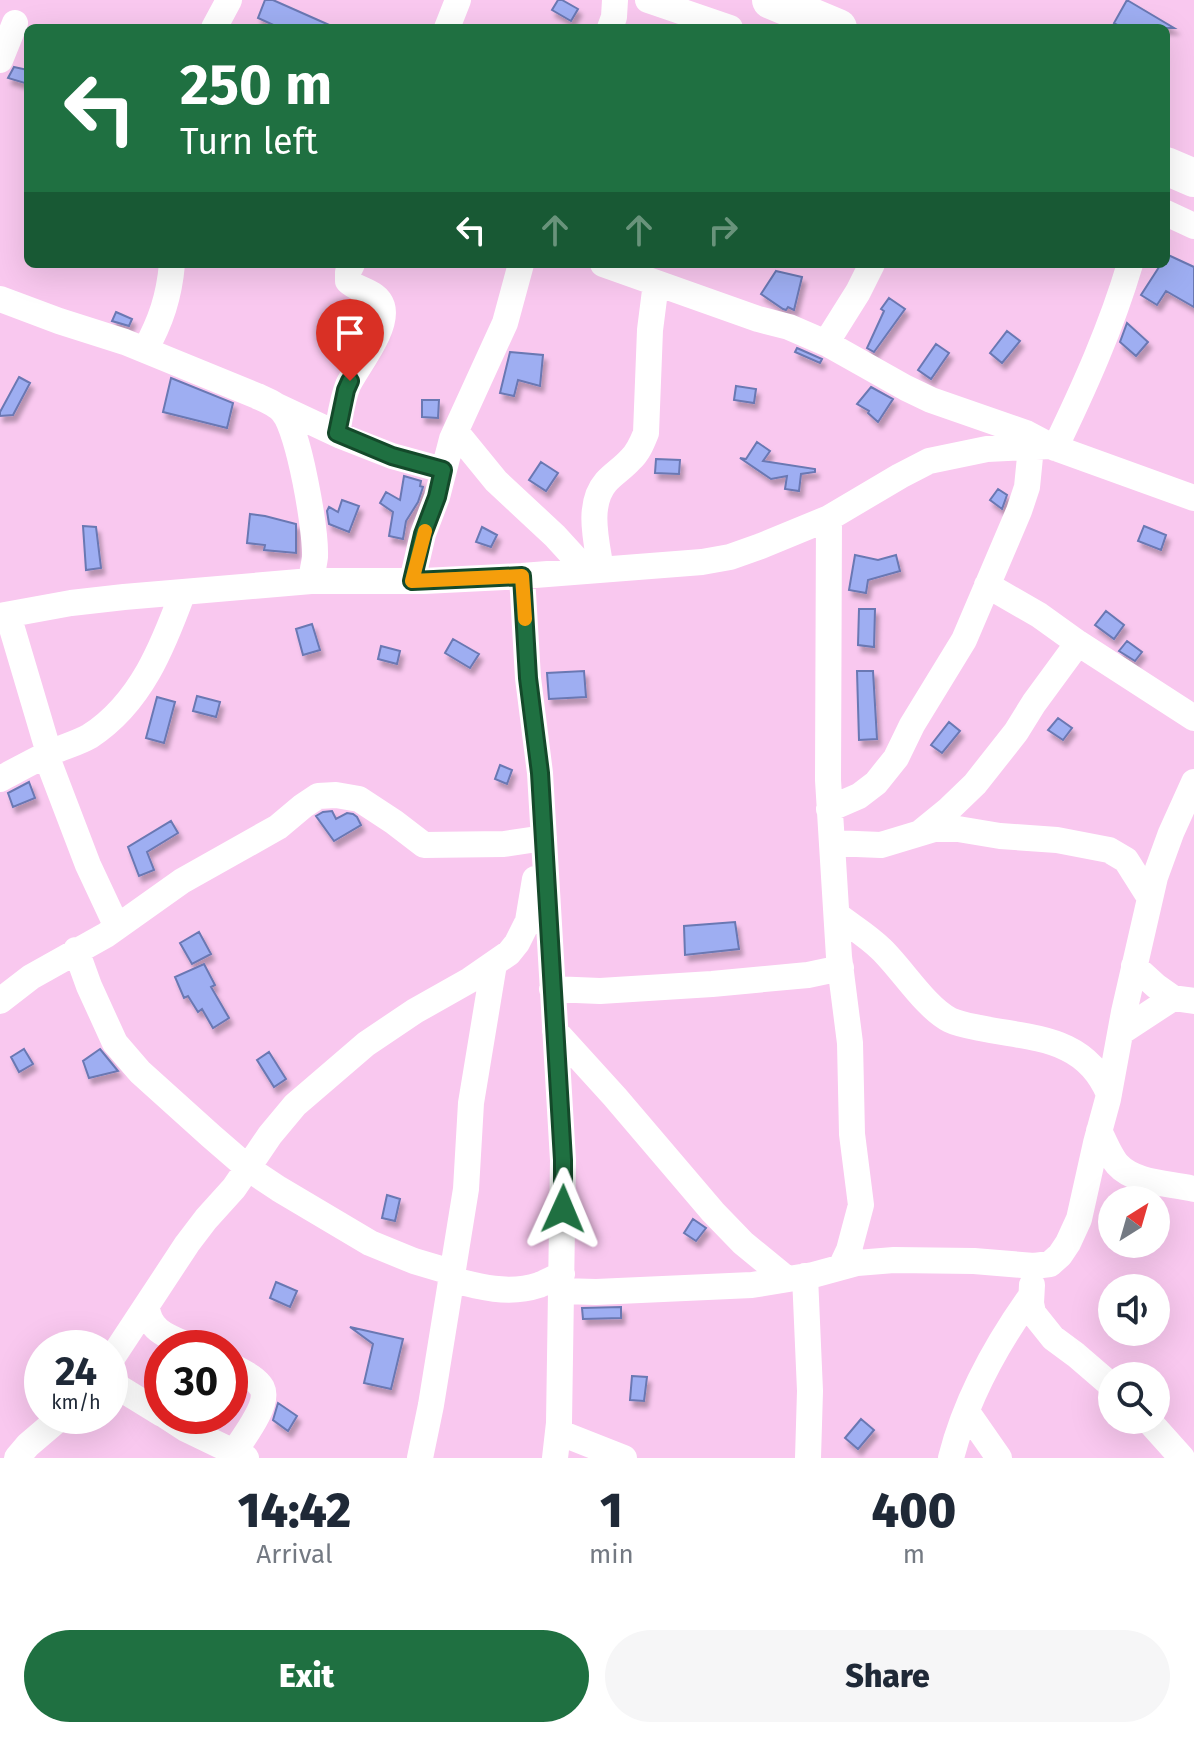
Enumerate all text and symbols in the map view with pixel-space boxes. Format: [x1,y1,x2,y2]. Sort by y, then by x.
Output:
text: 250 m [180,52,332,119]
icon: left [48,56,152,160]
text: Turn left [180,120,318,164]
icon: left [449,208,493,252]
icon: ahead [533,208,577,252]
icon: ahead [617,208,661,252]
icon: right [701,208,745,252]
pin [316,299,384,381]
icon: arrive [328,311,372,355]
position arrow [521,1167,605,1251]
north arrow [1098,1186,1170,1258]
map controls [1098,1186,1170,1434]
button: sound [1098,1274,1170,1346]
speed limit sign: 30 [144,1330,248,1434]
text: 24 [55,1348,97,1396]
button: search [1098,1362,1170,1434]
text: km/h [51,1390,101,1414]
text: 14:42 [238,1482,351,1540]
text: 1 [600,1482,623,1540]
text: 400 [872,1482,956,1540]
text: Arrival [256,1539,333,1570]
text: min [589,1539,634,1570]
text: m [903,1539,925,1570]
button: Exit [24,1630,589,1722]
button: Share [605,1630,1170,1722]

